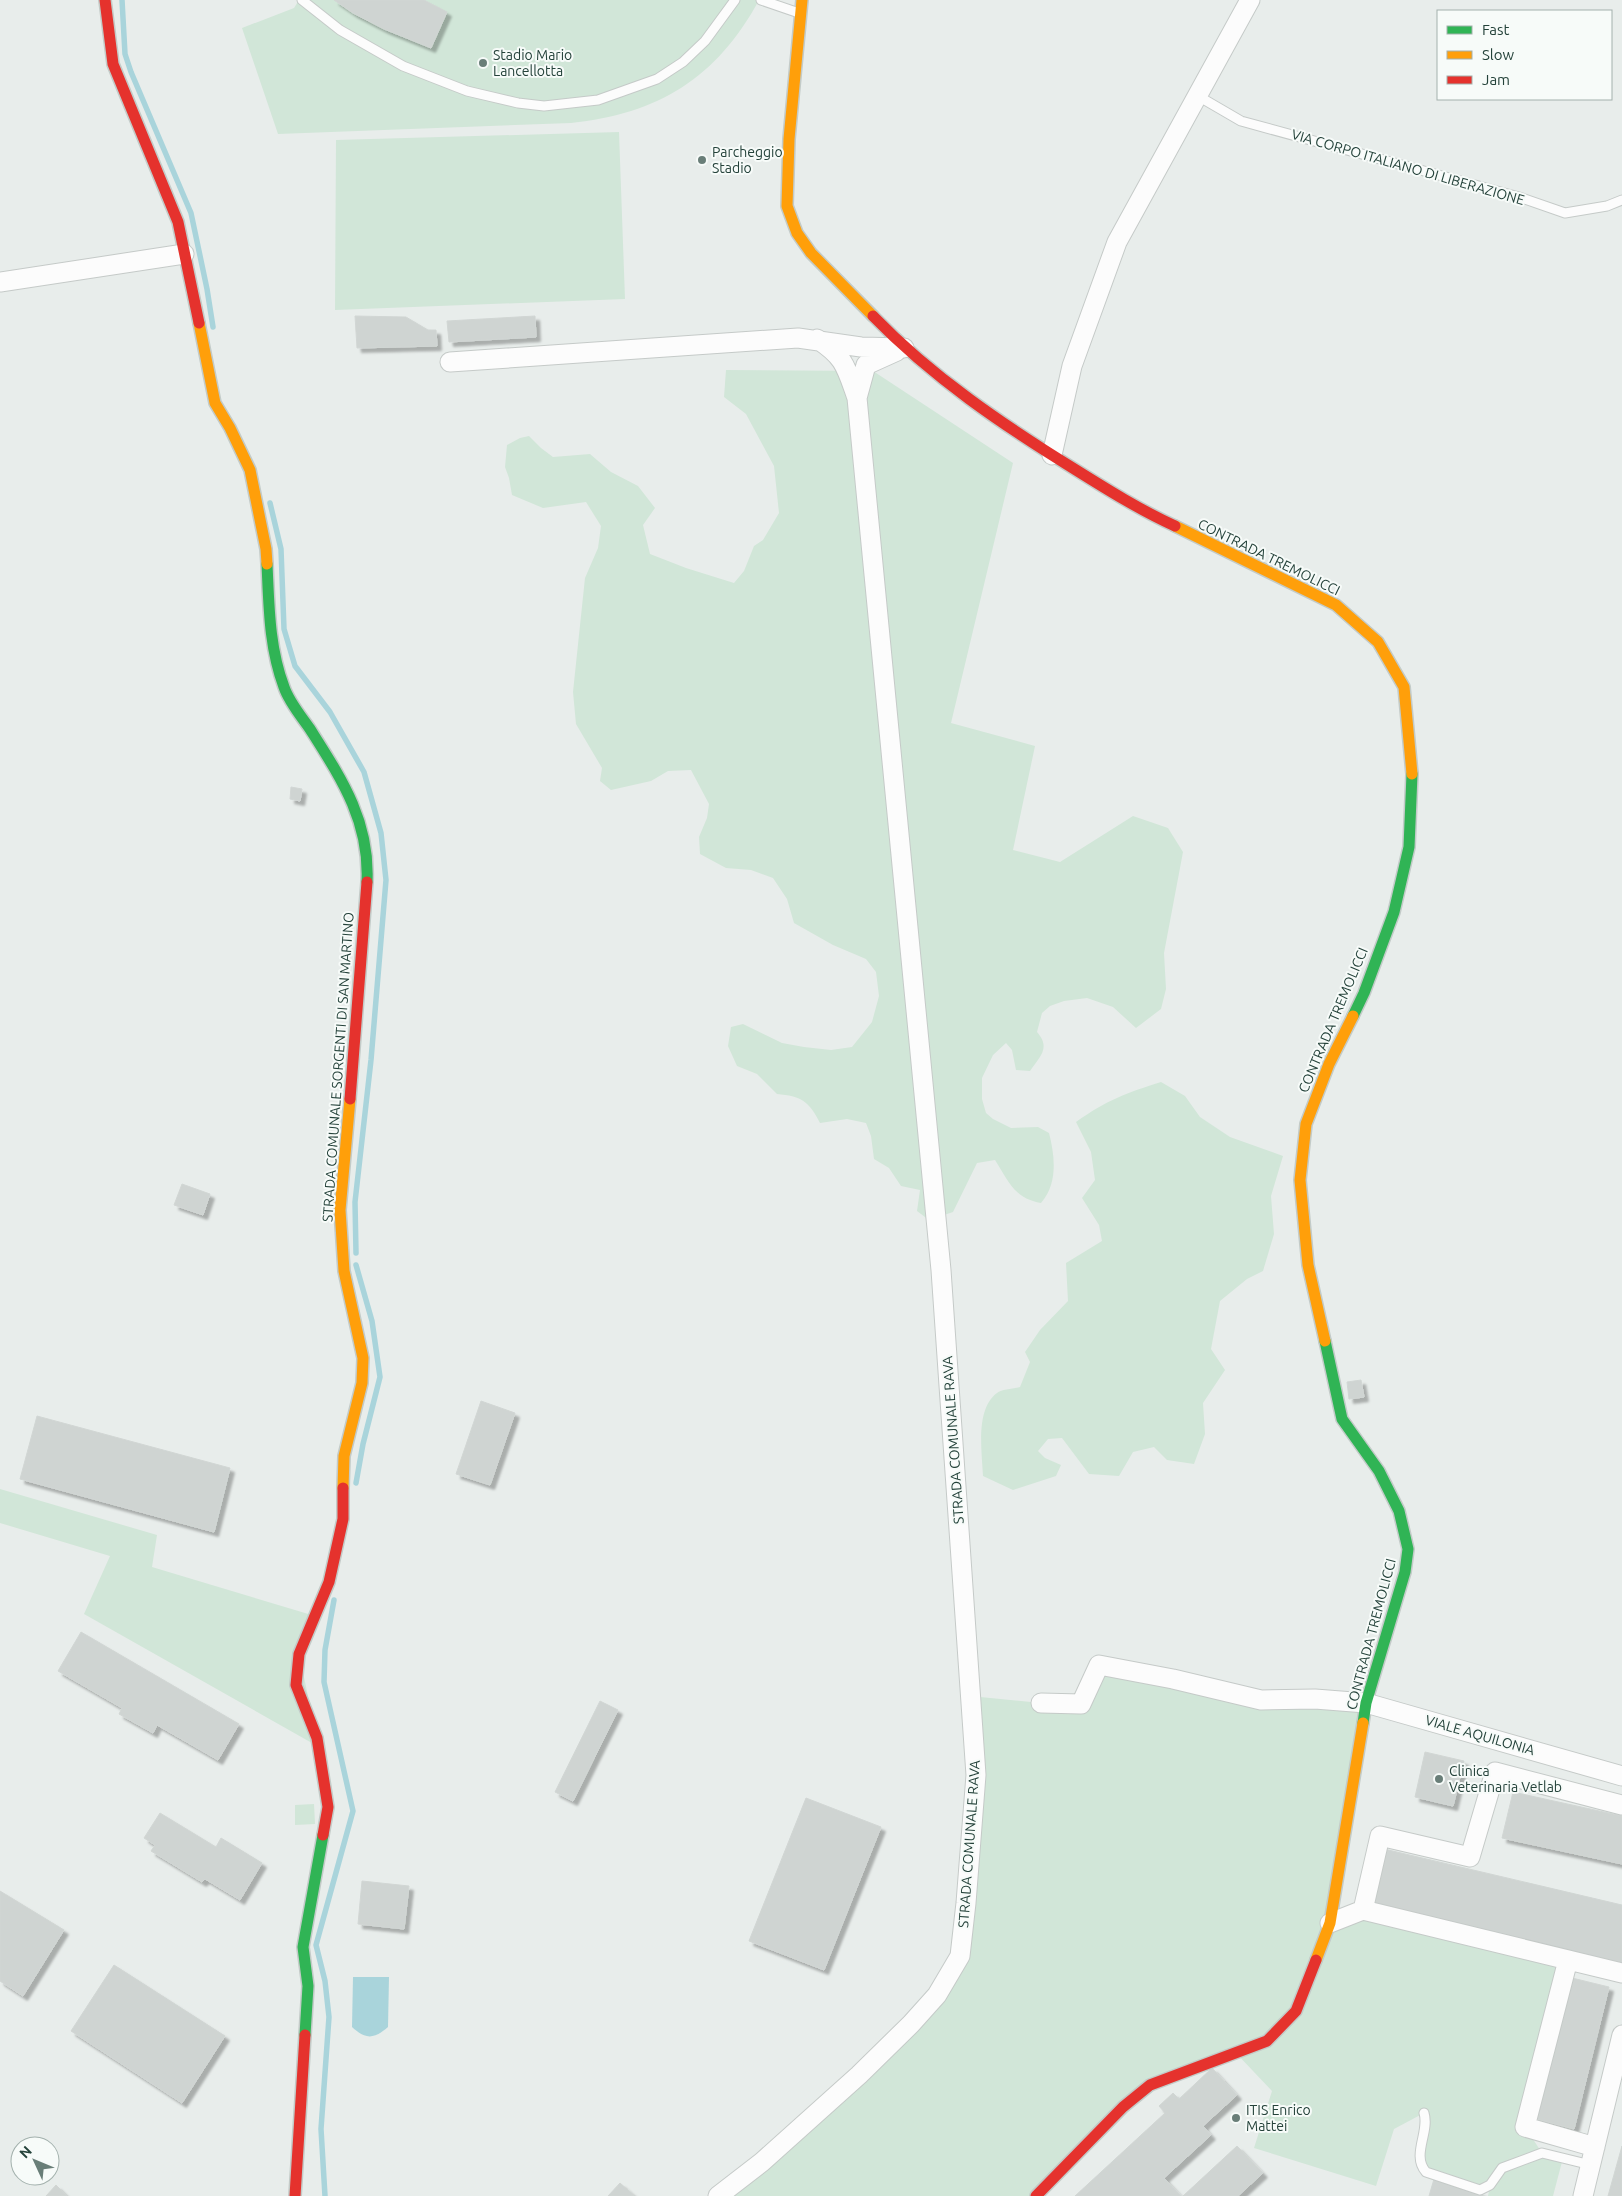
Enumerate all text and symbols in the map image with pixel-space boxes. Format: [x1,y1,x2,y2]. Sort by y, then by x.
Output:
legend [1437,10,1612,100]
text: Fast [1482,21,1510,38]
text: Slow [1482,46,1515,63]
place label: Stadio Mario Lancellotta [493,47,572,79]
marker: Stadio Mario Lancellotta [477,57,489,69]
text: Jam [1482,71,1510,88]
street label: VIA CORPO ITALIANO DI LIBERAZIONE [1290,126,1526,208]
place label: Parcheggio Stadio [712,144,783,176]
marker: Parcheggio Stadio [696,154,708,166]
street label: CONTRADA TREMOLICCI [1195,516,1343,598]
street label: STRADA COMUNALE SORGENTI DI SAN MARTINO [319,911,357,1223]
street label: CONTRADA TREMOLICCI [1295,945,1371,1095]
street label: STRADA COMUNALE RAVA [939,1355,967,1525]
street label: CONTRADA TREMOLICCI [1343,1557,1399,1711]
street label: VIALE AQUILONIA [1424,1712,1536,1758]
street label: STRADA COMUNALE RAVA [955,1759,983,1929]
place label: Clinica Veterinaria Vetlab [1449,1763,1562,1795]
marker: Clinica Veterinaria Vetlab [1433,1773,1445,1785]
place label: ITIS Enrico Mattei [1246,2102,1311,2134]
marker: ITIS Enrico Mattei [1230,2112,1242,2124]
north arrow [10,2136,60,2186]
text: N [16,2143,35,2161]

